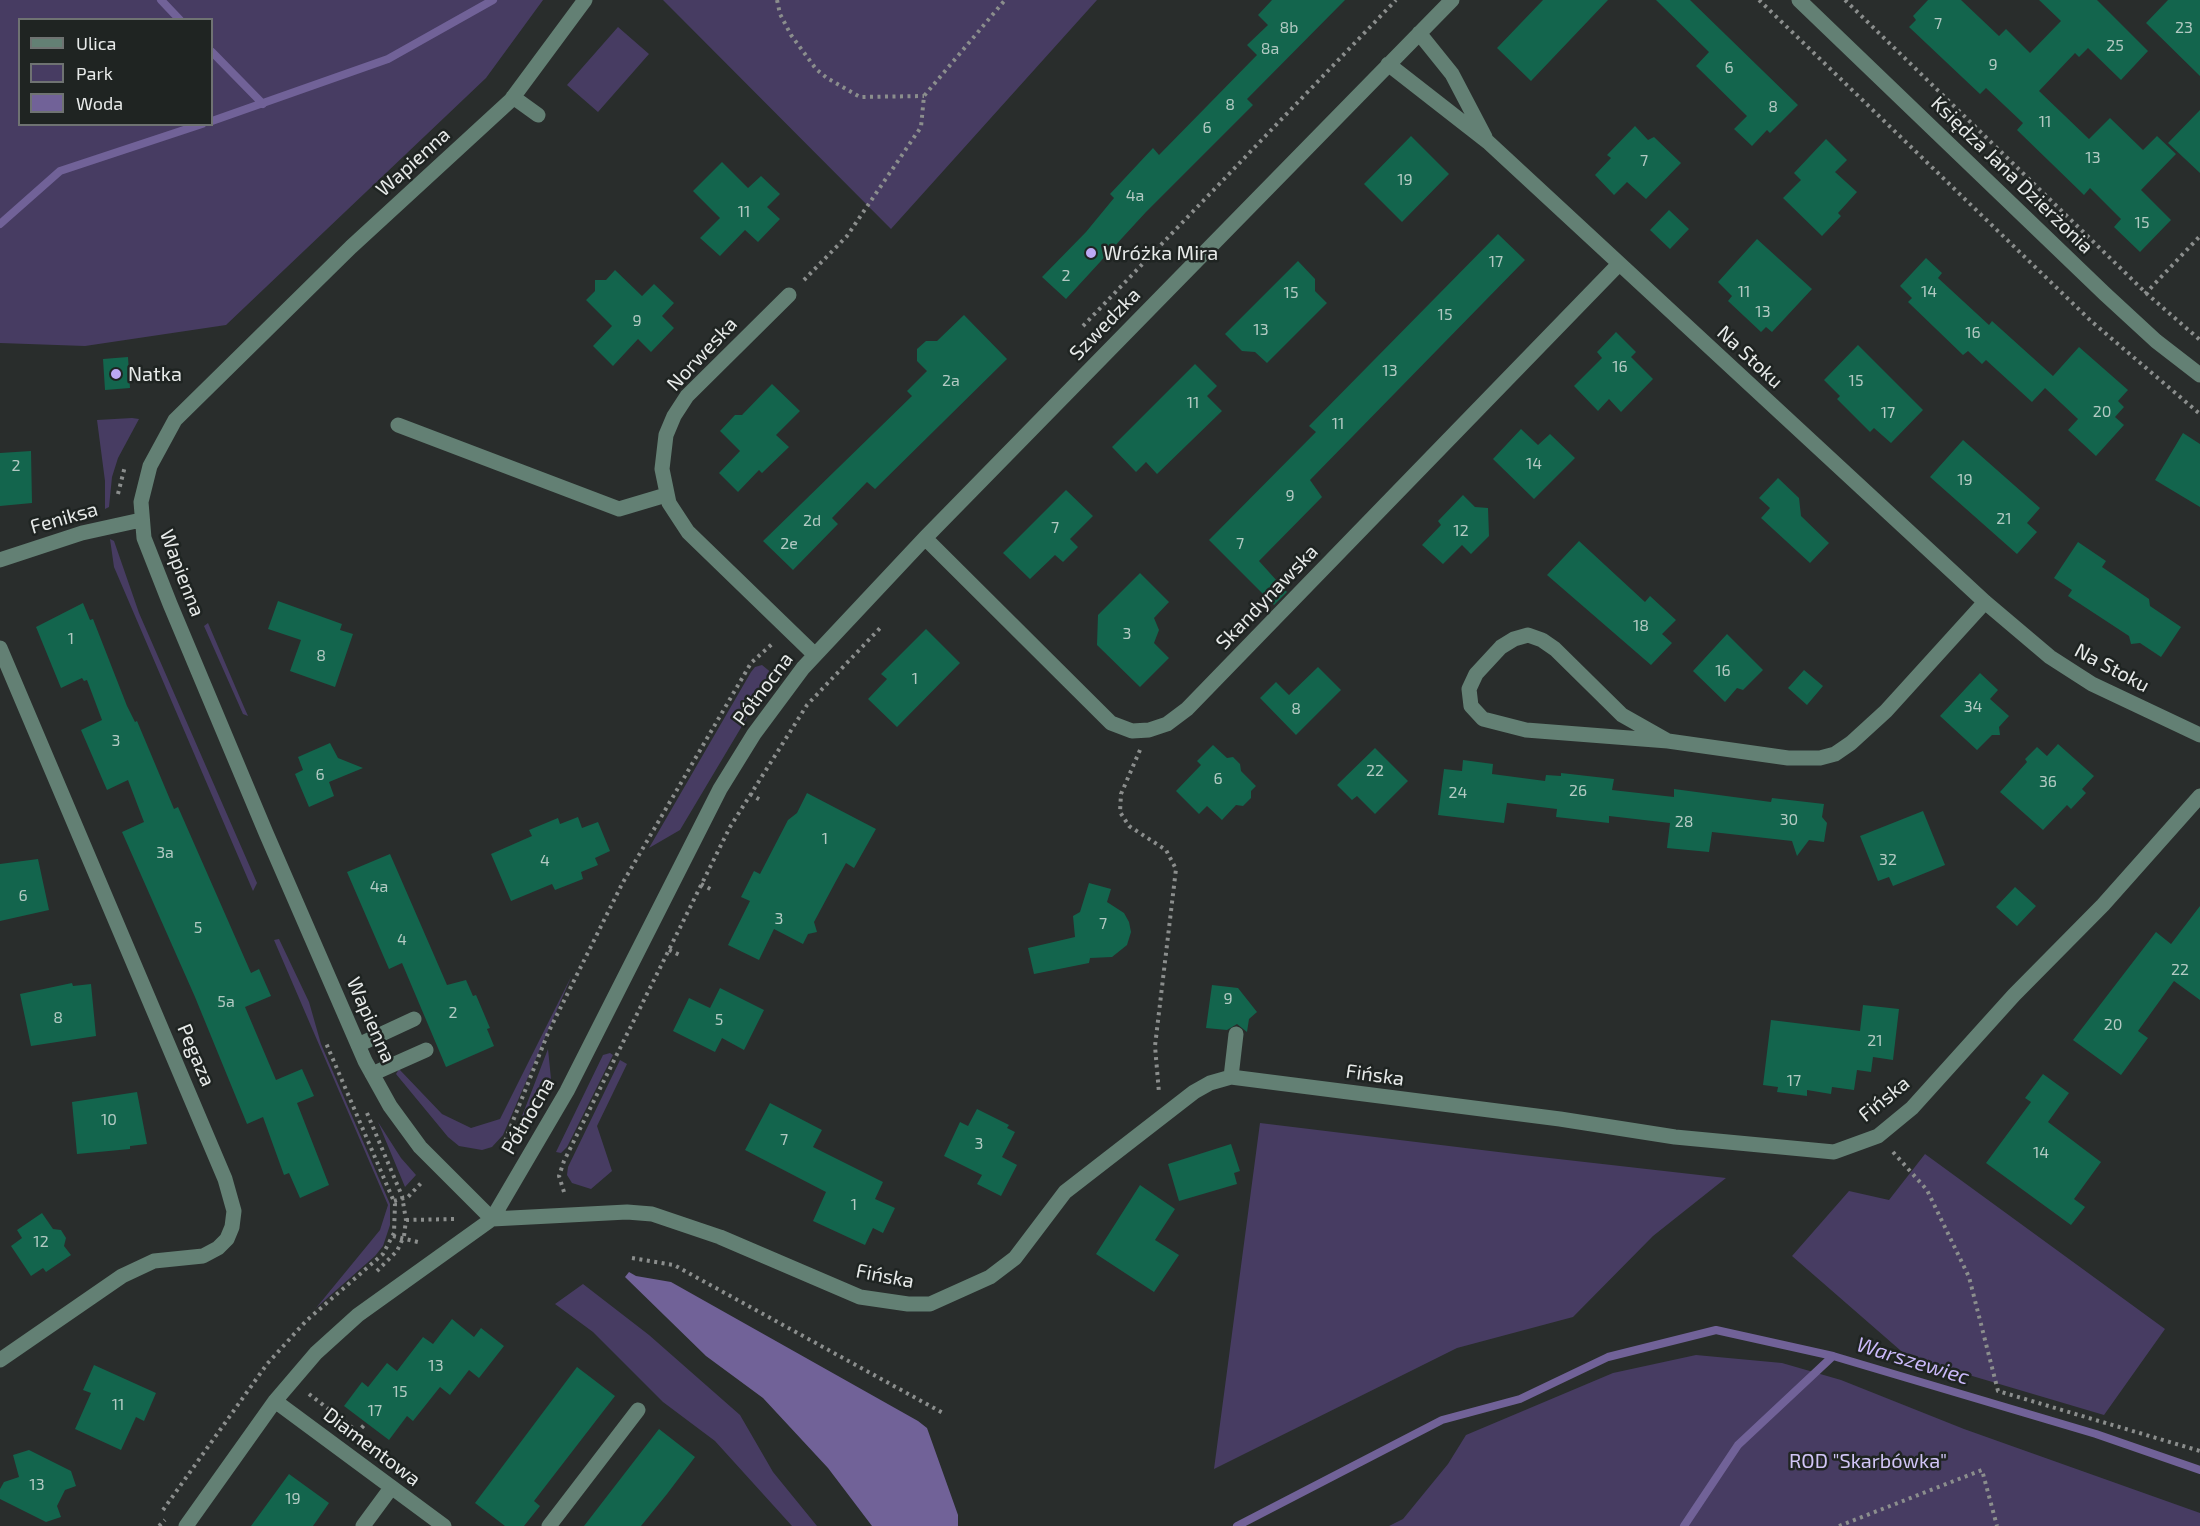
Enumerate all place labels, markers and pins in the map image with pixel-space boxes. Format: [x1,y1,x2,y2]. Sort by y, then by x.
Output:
place label: Wróżka Mira [1103,241,1218,265]
marker: Wróżka Mira [1084,246,1098,260]
place label: Natka [128,362,182,386]
marker: Natka [109,367,123,381]

